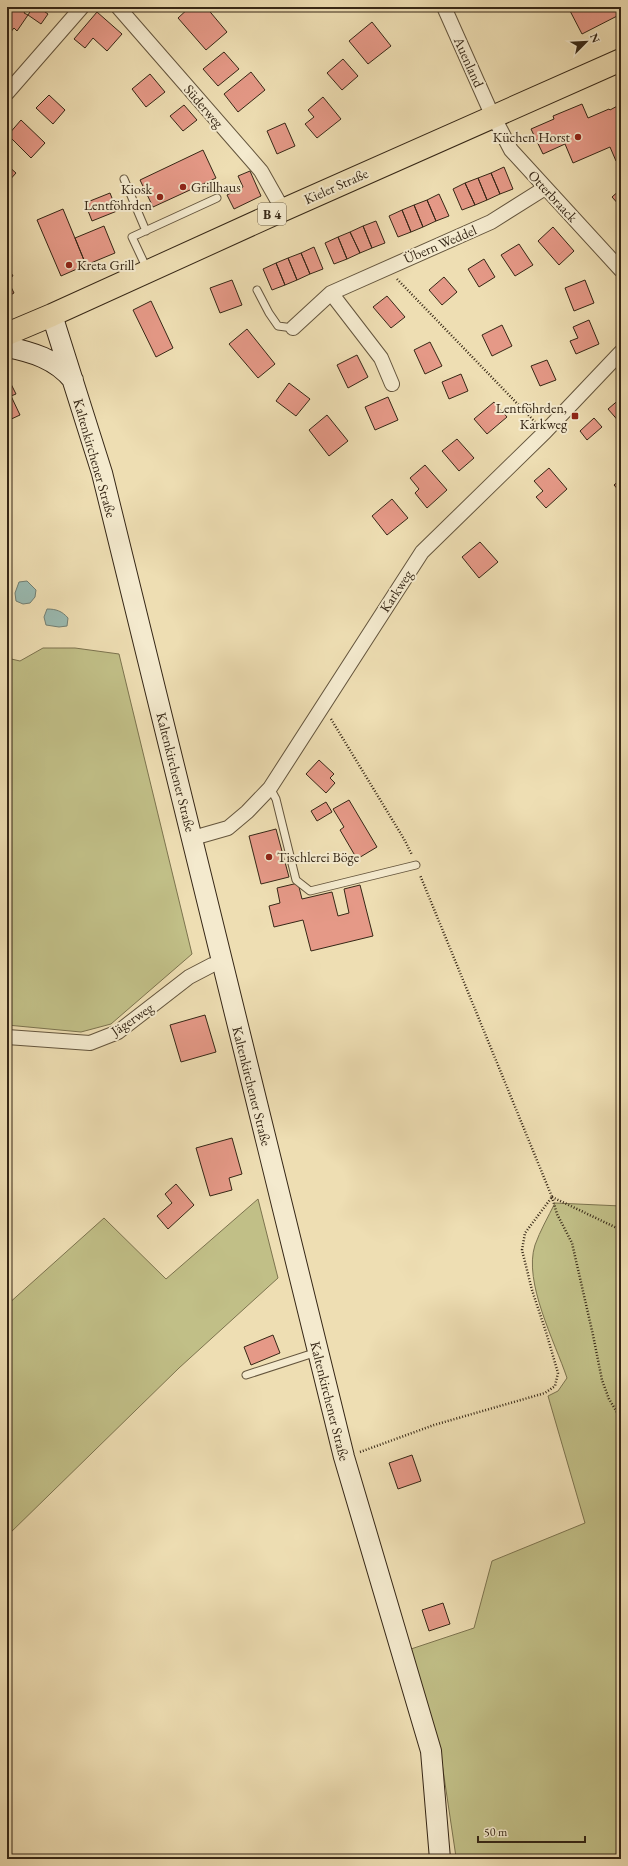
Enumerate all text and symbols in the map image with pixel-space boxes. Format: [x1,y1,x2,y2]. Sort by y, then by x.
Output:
north arrow [566,22,606,62]
text: N [587,31,603,45]
street label: Auenland [450,33,488,91]
street label: Süderweg [180,81,228,132]
place label: Küchen Horst [493,128,571,146]
marker: Küchen Horst [573,132,583,142]
street label: Kieler Straße [301,164,371,208]
street label: Otterbraack [524,166,582,226]
place label: Grillhaus [191,178,241,196]
place label: Kiosk Lentföhrden [84,180,153,214]
marker: Grillhaus [178,182,188,192]
marker: Kiosk Lentföhrden [155,192,165,202]
road number: B 4 [258,203,286,225]
street label: Übern Weddel [401,220,480,267]
place label: Kreta Grill [77,256,135,274]
marker: Kreta Grill [64,260,74,270]
street label: Kaltenkirchener Straße [69,397,121,520]
place label: Lentföhrden, Karkweg [496,399,568,433]
marker: Lentföhrden, Karkweg [570,411,580,421]
street label: Karkweg [376,566,417,616]
street label: Kaltenkirchener Straße [152,710,200,834]
place label: Tischlerei Böge [277,848,360,866]
marker: Tischlerei Böge [264,852,274,862]
street label: Jägerweg [107,998,157,1040]
street label: Kaltenkirchener Straße [228,1024,276,1148]
street label: Kaltenkirchener Straße [306,1339,354,1463]
scale bar [478,1818,585,1844]
text: 50 m [484,1824,508,1840]

